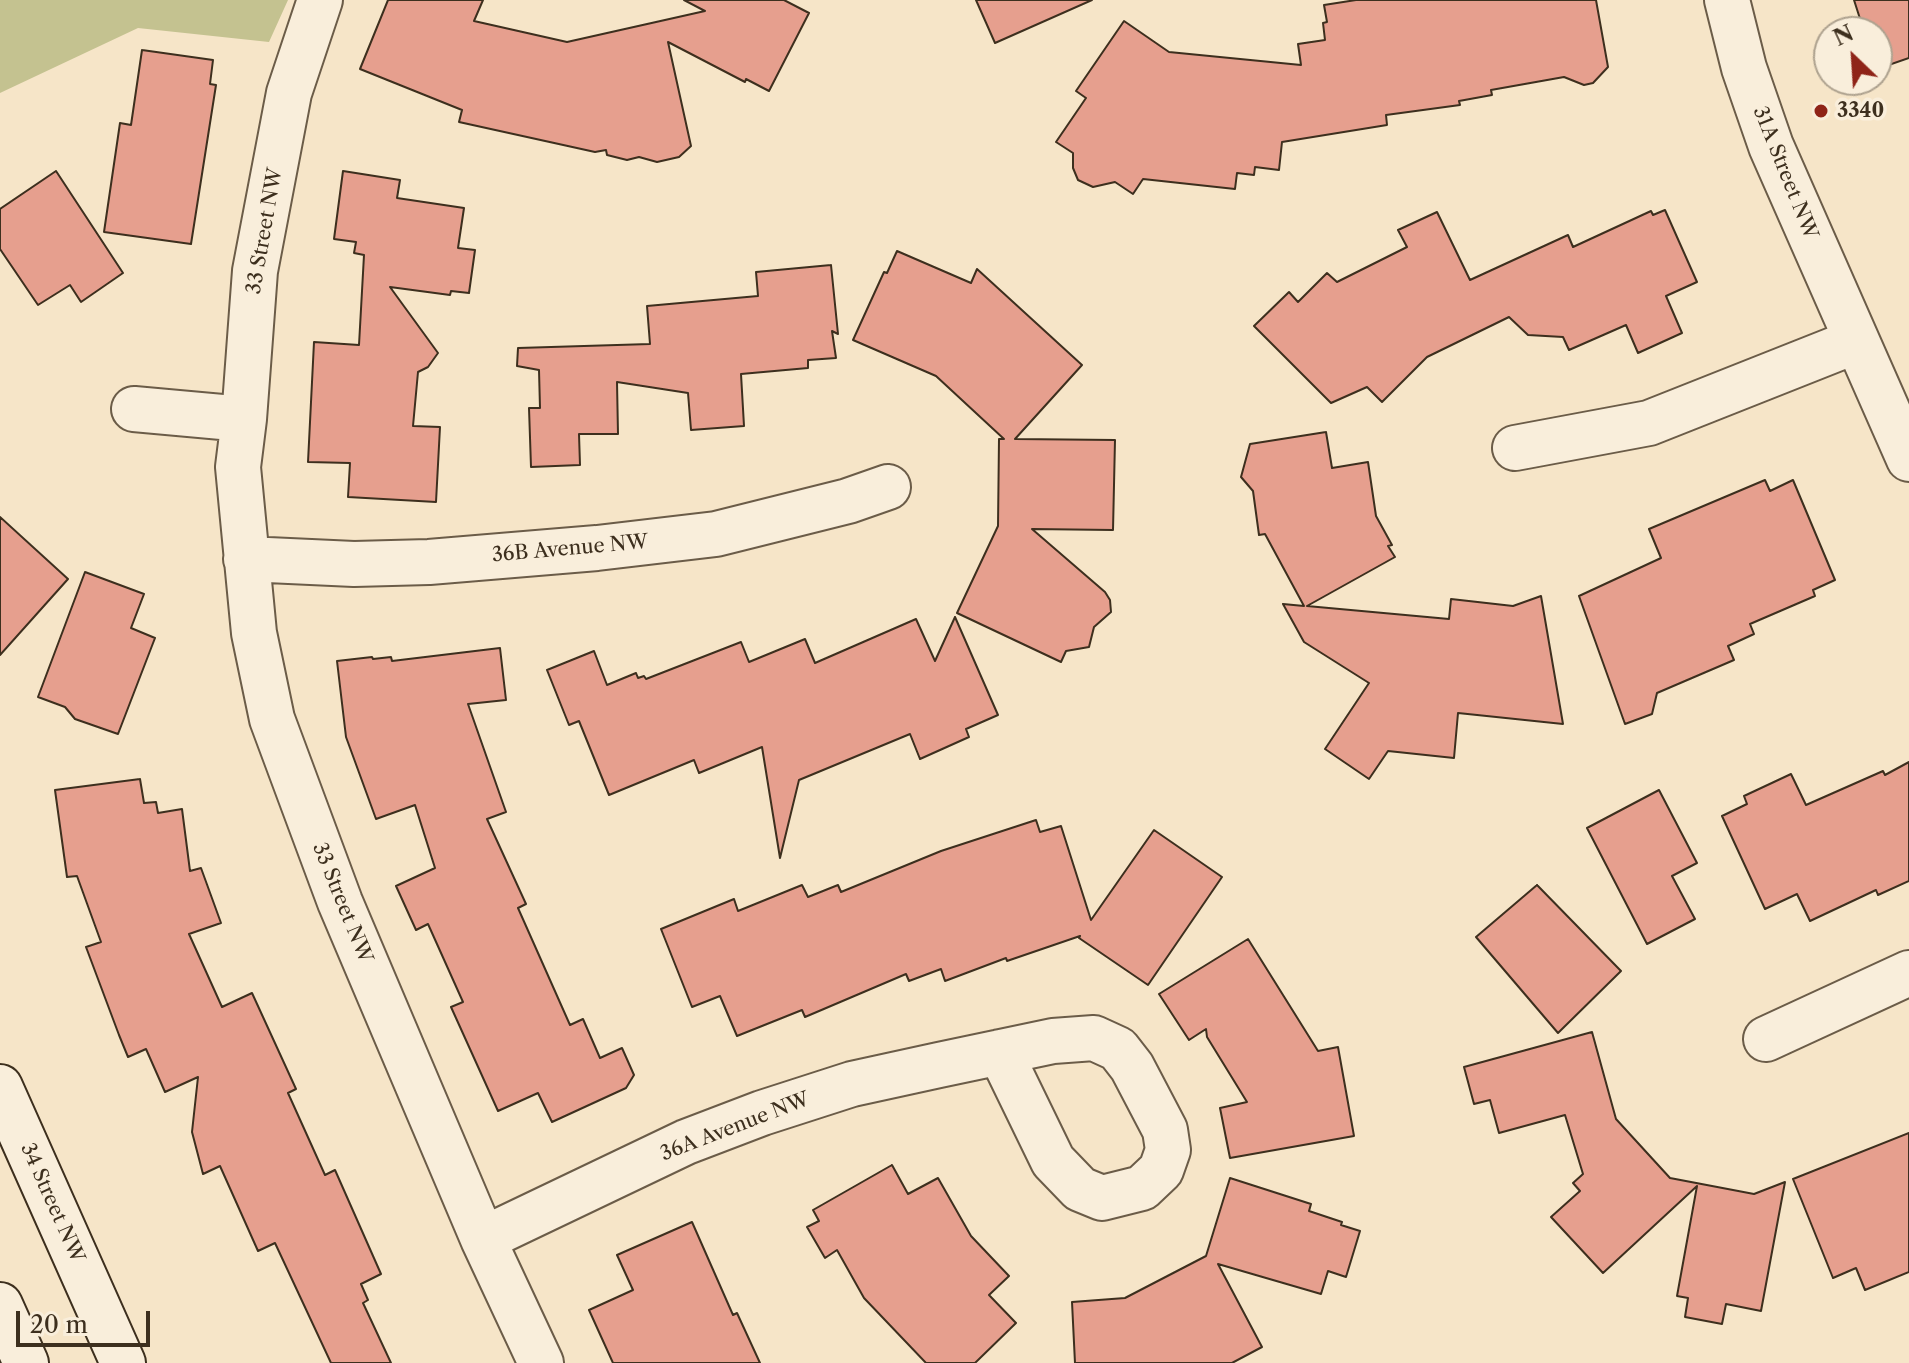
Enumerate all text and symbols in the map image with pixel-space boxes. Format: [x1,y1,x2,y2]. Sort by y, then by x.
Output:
north arrow [1813,16,1893,96]
text: N [1829,19,1858,52]
place label: 3340 [1837,99,1884,123]
marker: 3340 [1812,102,1830,120]
street label: 31A Street NW [1747,103,1823,243]
street label: 33 Street NW [242,166,288,296]
street label: 36B Avenue NW [491,530,649,568]
street label: 33 Street NW [307,839,377,967]
street label: 36A Avenue NW [657,1088,813,1166]
street label: 34 Street NW [15,1140,89,1266]
scale bar [20,1295,154,1345]
text: 20 m [30,1310,88,1339]

